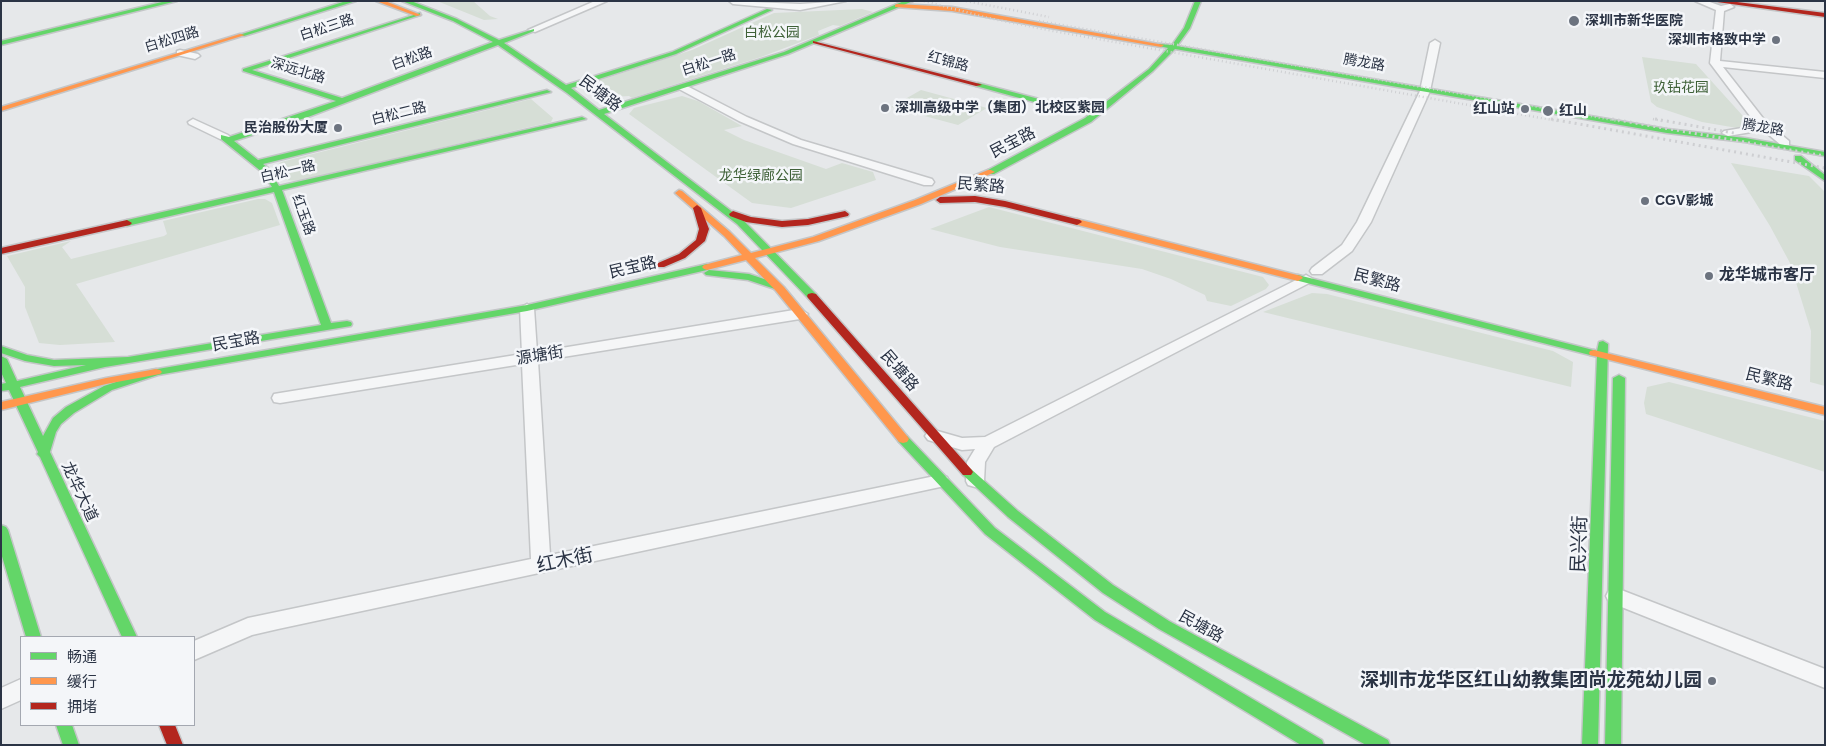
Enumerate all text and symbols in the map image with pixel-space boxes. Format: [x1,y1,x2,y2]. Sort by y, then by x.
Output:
street label: 白松三路 [298,11,356,45]
place label: 深圳市新华医院 [1585,13,1683,29]
marker: 深圳市新华医院 [1567,14,1581,28]
street label: 白松四路 [143,24,201,56]
park label: 白松公园 [744,25,800,41]
place label: 深圳市格致中学 [1668,32,1766,48]
marker: 深圳市格致中学 [1770,34,1782,46]
street label: 白松路 [389,44,435,74]
street label: 白松一路 [680,46,738,80]
street label: 红锦路 [926,48,970,76]
street label: 腾龙路 [1342,51,1386,75]
street label: 深远北路 [269,55,327,87]
street label: 民塘路 [575,72,625,116]
park label: 玖钻花园 [1653,80,1709,96]
street label: 白松二路 [370,99,428,129]
place label: 深圳高级中学（集团）北校区紫园 [895,100,1105,116]
place label: 红山站 [1473,101,1515,117]
marker: 深圳高级中学（集团）北校区紫园 [879,102,891,114]
marker: 红山站 [1519,103,1531,115]
place label: 红山 [1559,103,1587,119]
marker: 红山 [1541,104,1555,118]
street label: 腾龙路 [1741,116,1785,140]
place label: 民治股份大厦 [244,120,328,136]
marker: 民治股份大厦 [332,122,344,134]
street label: 民宝路 [987,124,1039,162]
street label: 白松一路 [259,158,317,186]
park label: 龙华绿廊公园 [719,168,803,184]
street label: 民繁路 [956,174,1006,198]
street label: 红玉路 [288,192,318,238]
place label: CGV影城 [1655,193,1713,209]
marker: CGV影城 [1639,195,1651,207]
street label: 民宝路 [607,253,659,283]
street label: 民繁路 [1351,266,1403,296]
place label: 龙华城市客厅 [1719,266,1815,286]
marker: 龙华城市客厅 [1703,270,1715,282]
street label: 民宝路 [211,328,261,356]
street label: 源塘街 [515,343,565,369]
street label: 民塘路 [876,347,922,395]
street label: 民繁路 [1743,365,1795,395]
street label: 龙华大道 [57,459,101,525]
street label: 民兴街 [1568,515,1592,573]
street label: 红木街 [535,544,595,578]
street label: 民塘路 [1175,607,1227,647]
legend [20,636,195,726]
text: 畅通 [67,648,97,665]
place label: 深圳市龙华区红山幼教集团尚龙苑幼儿园 [1360,670,1702,692]
text: 缓行 [67,673,97,690]
marker: 深圳市龙华区红山幼教集团尚龙苑幼儿园 [1706,675,1718,687]
text: 拥堵 [67,698,97,715]

